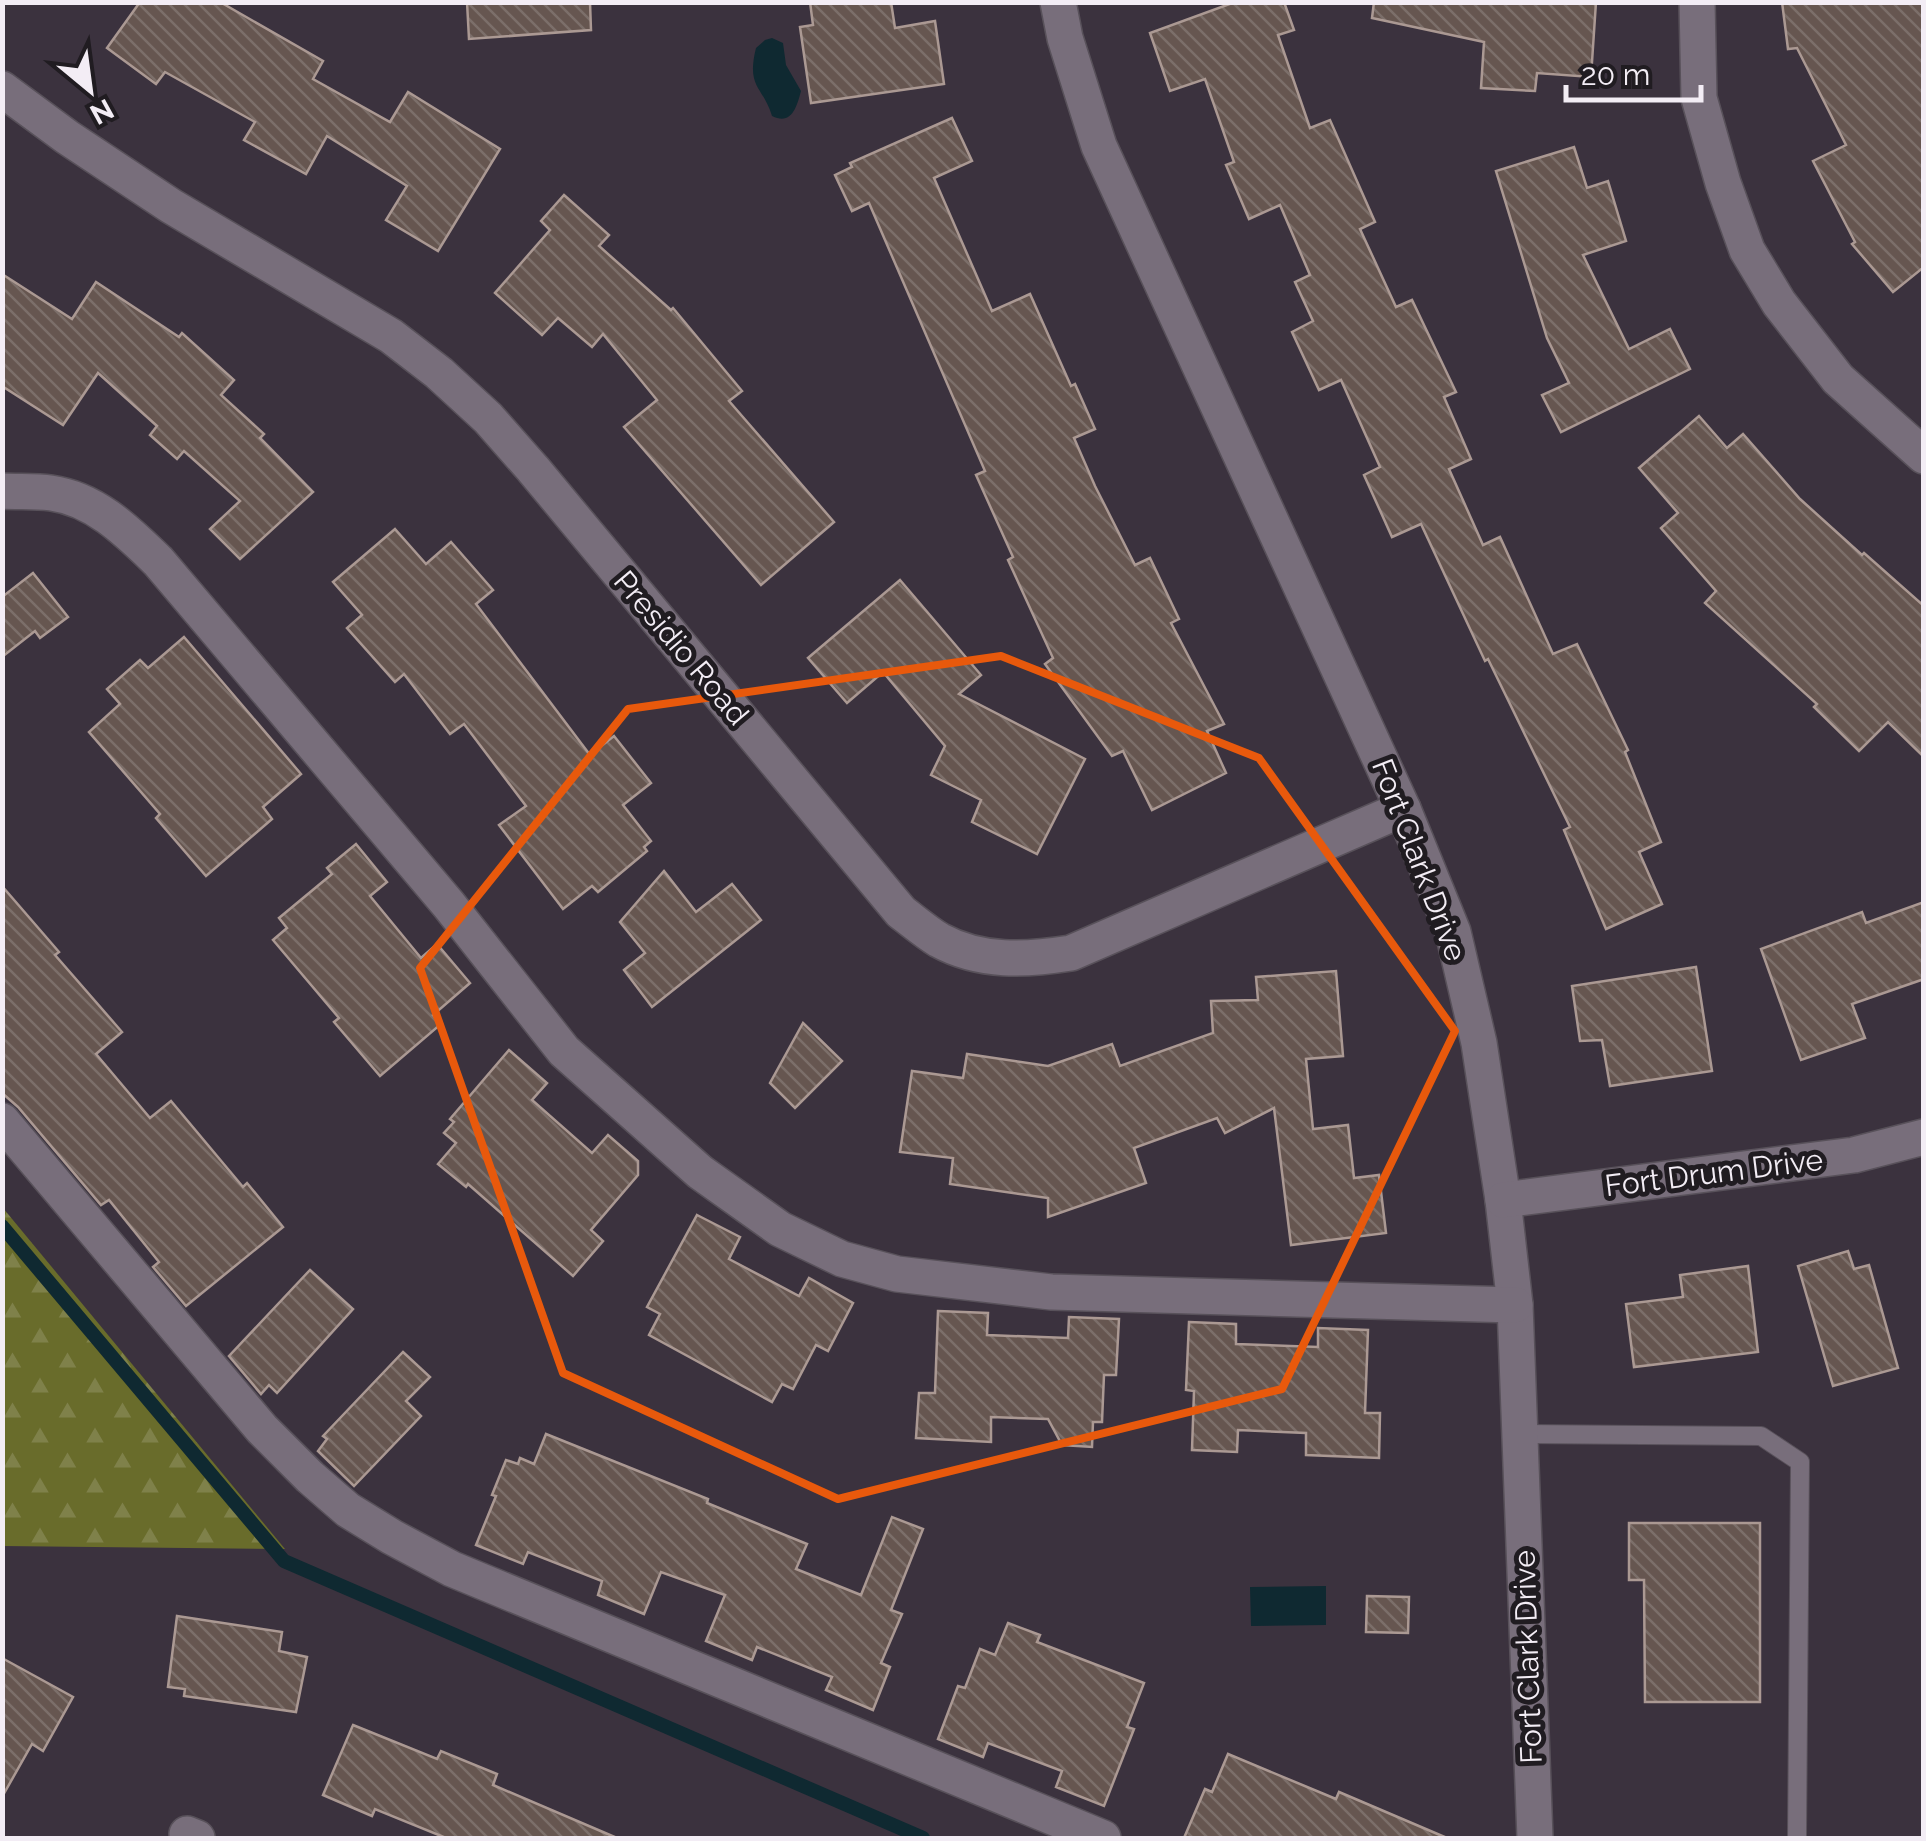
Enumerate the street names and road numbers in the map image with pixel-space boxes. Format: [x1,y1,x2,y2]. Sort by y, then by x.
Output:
street label: Presidio Road [607,564,756,732]
street label: Fort Clark Drive [1365,754,1474,966]
street label: Fort Drum Drive [1603,1142,1825,1203]
street label: Fort Clark Drive [1506,1550,1549,1764]

